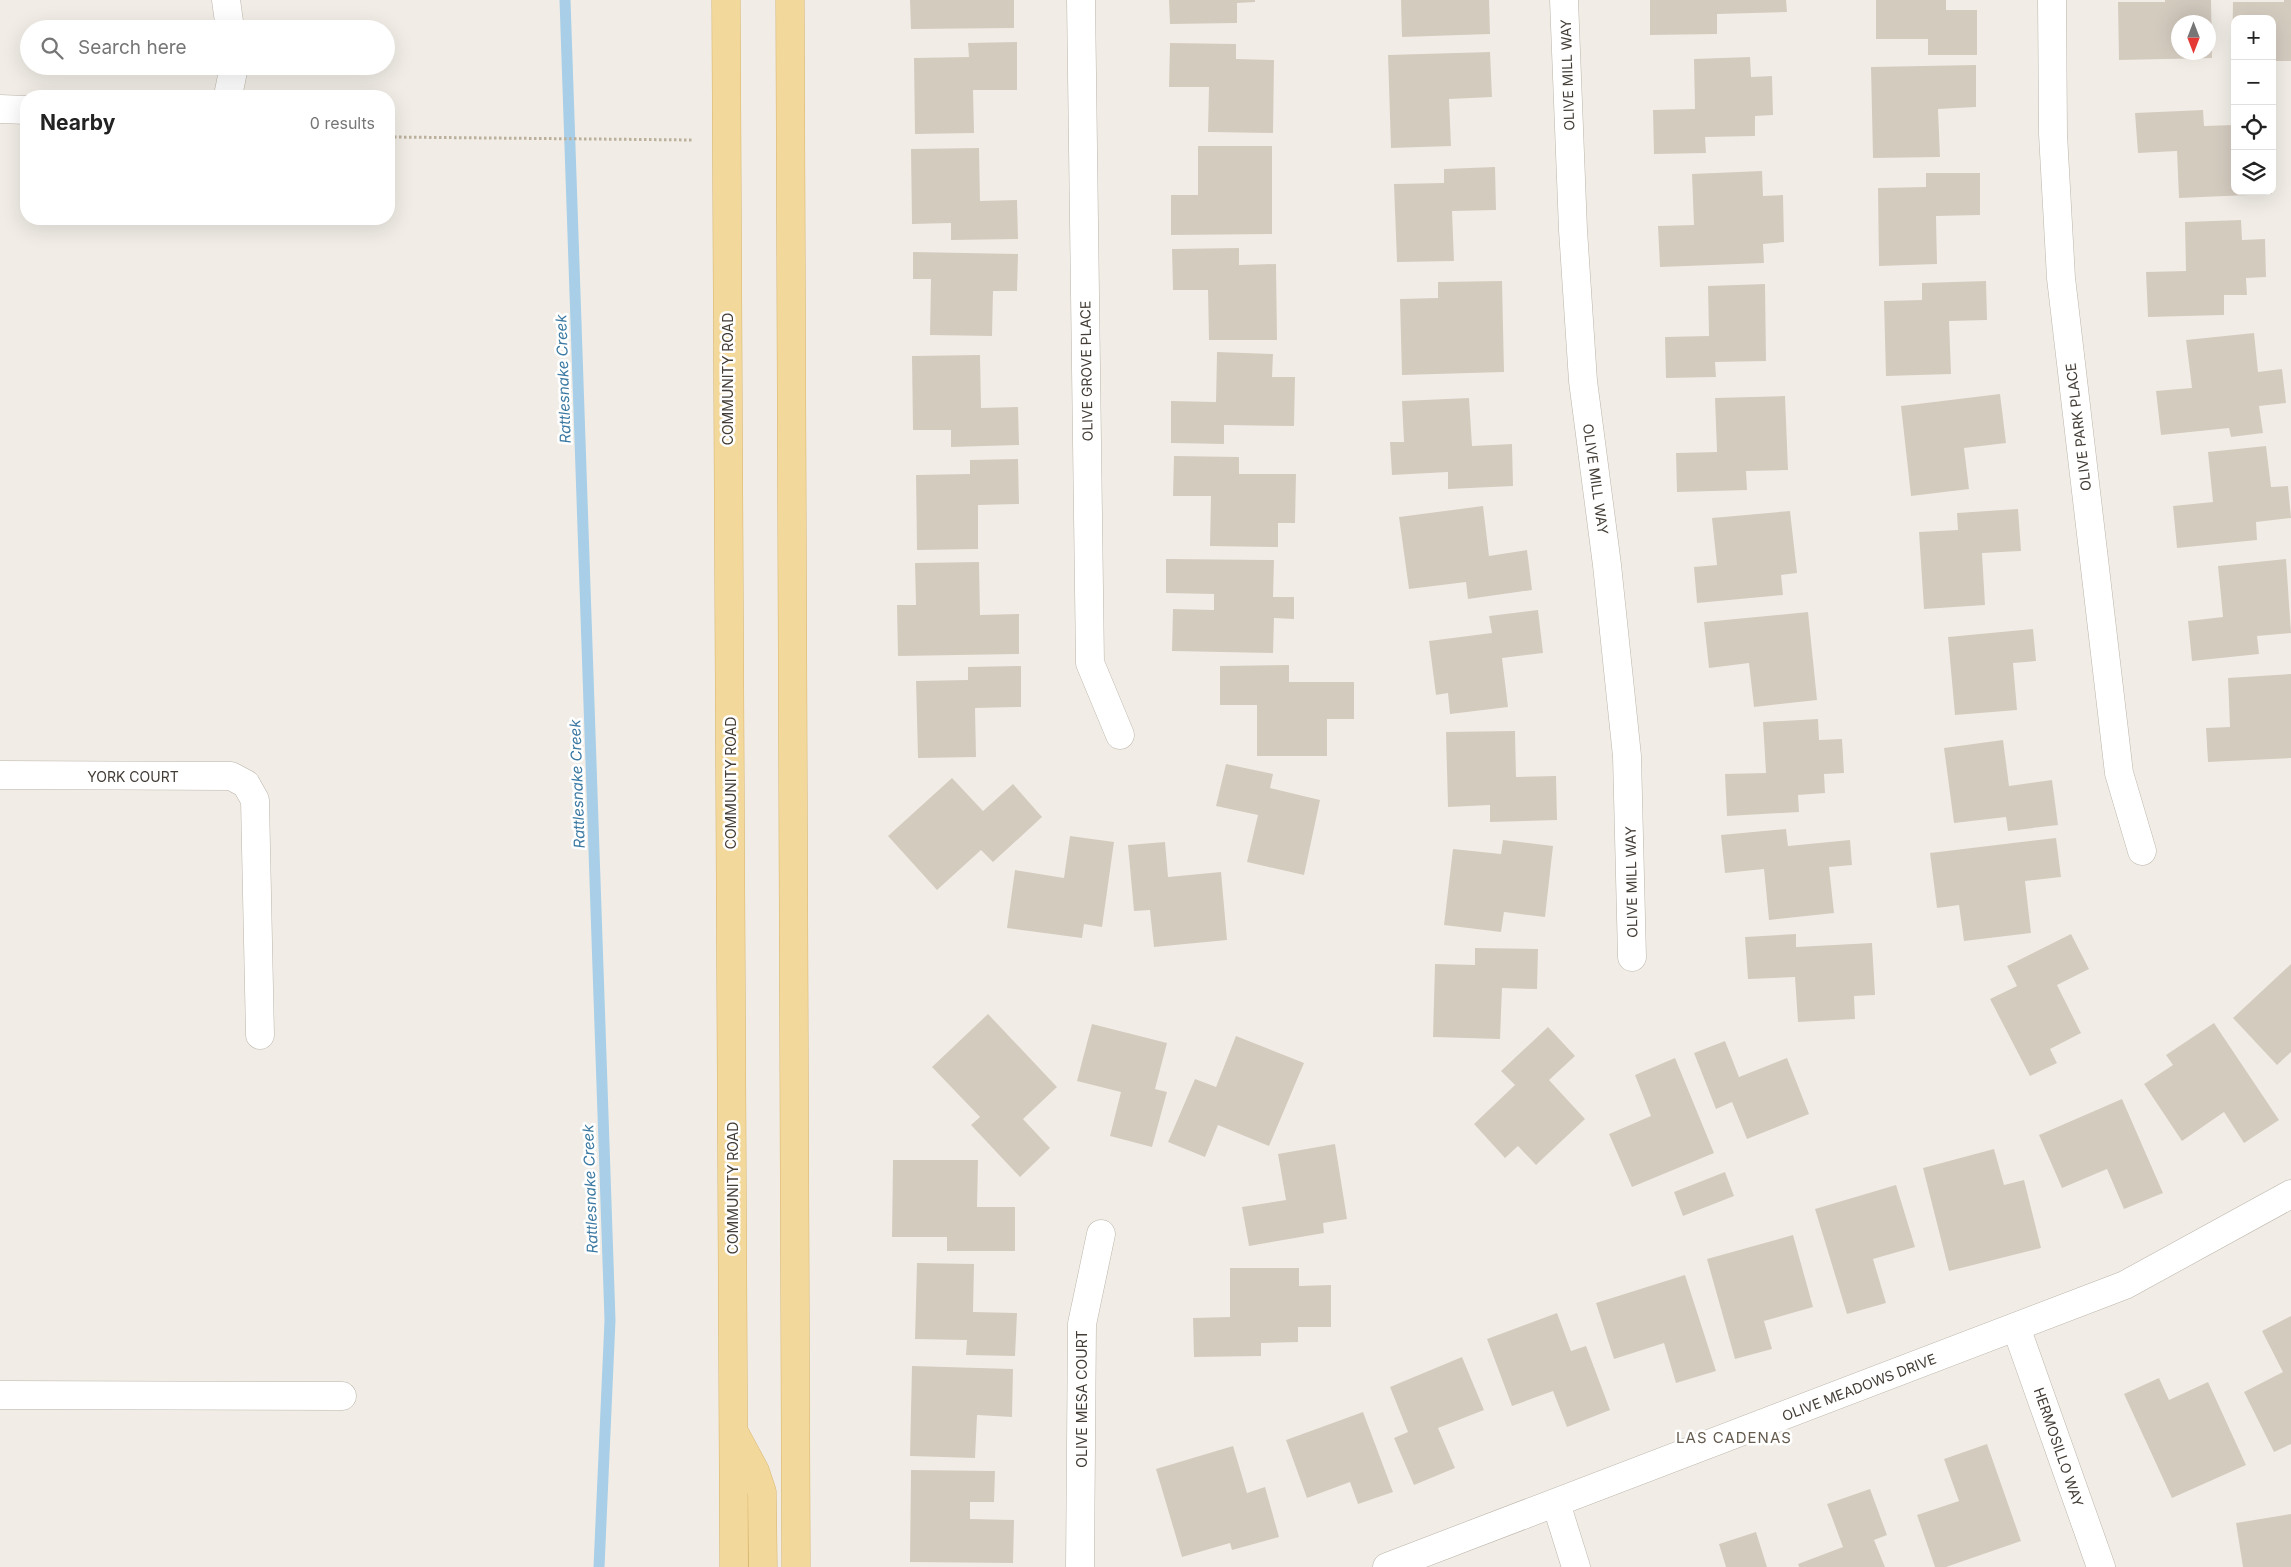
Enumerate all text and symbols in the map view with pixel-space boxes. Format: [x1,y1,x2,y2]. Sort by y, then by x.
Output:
north arrow [2171,15,2216,60]
map controls [2231,15,2276,195]
button: + [2231,15,2276,60]
street label: OLIVE MILL WAY [1557,18,1577,131]
search box [20,20,395,75]
icon: search [38,34,66,62]
text: Search here [78,36,187,59]
button: − [2231,60,2276,105]
button: locate [2231,105,2276,150]
text: Nearby [40,110,115,135]
text: 0 results [310,113,375,133]
button: layers [2231,150,2276,195]
street label: OLIVE GROVE PLACE [1076,300,1096,442]
water label: Rattlesnake Creek [551,313,575,444]
street label: COMMUNITY ROAD [719,313,736,445]
street label: OLIVE PARK PLACE [2062,362,2094,492]
street label: OLIVE MILL WAY [1580,423,1612,536]
street label: COMMUNITY ROAD [722,717,739,849]
water label: Rattlesnake Creek [565,718,589,849]
street label: YORK COURT [87,768,179,785]
street label: OLIVE MILL WAY [1622,826,1640,938]
street label: COMMUNITY ROAD [724,1122,741,1254]
water label: Rattlesnake Creek [578,1123,602,1254]
street label: OLIVE MESA COURT [1073,1330,1090,1468]
street label: OLIVE MEADOWS DRIVE [1780,1350,1938,1424]
street label: HERMOSILLO WAY [2031,1385,2088,1509]
district label: LAS CADENAS [1676,1428,1792,1447]

